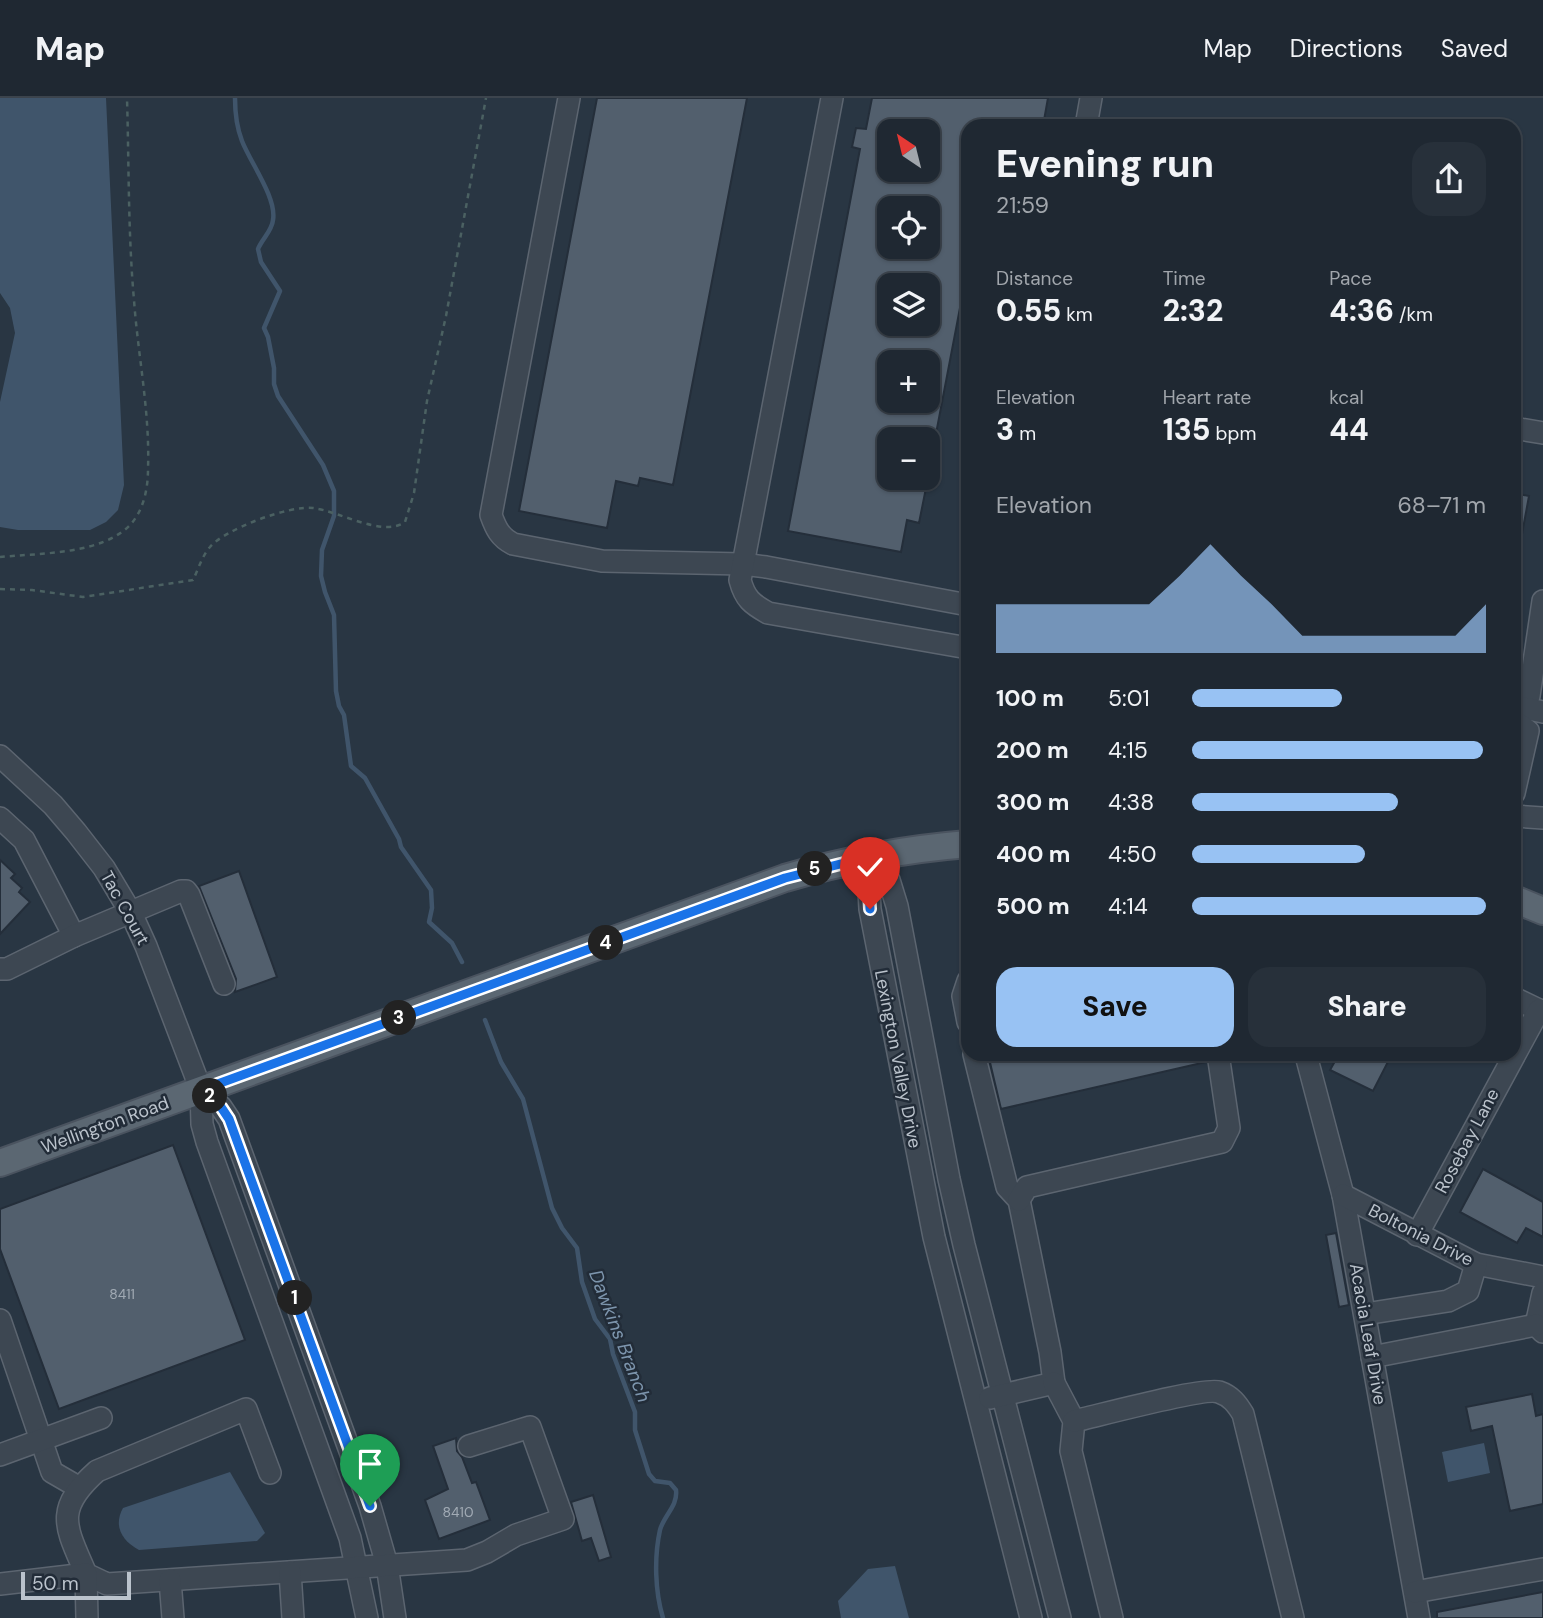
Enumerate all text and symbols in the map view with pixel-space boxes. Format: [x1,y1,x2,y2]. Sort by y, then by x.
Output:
text: Map [35,27,105,70]
text: Map [1204,33,1252,64]
text: Directions [1290,33,1403,64]
text: Saved [1441,33,1508,64]
north arrow [877,119,940,182]
map controls [877,119,940,490]
text: Evening run [996,139,1214,189]
button: share [1412,142,1486,216]
text: 21:59 [996,190,1049,220]
button: locate [877,196,940,259]
text: Distance [996,266,1073,291]
text: Time [1163,266,1206,291]
text: Pace [1329,266,1372,291]
button: layers [877,273,940,336]
text: 0.55 [996,291,1061,330]
text: 2:32 [1163,291,1223,330]
text: 4:36 [1329,291,1394,330]
text: km [1061,302,1093,327]
text: /km [1394,302,1433,327]
button: + [877,350,940,413]
text: Elevation [996,385,1075,410]
text: Heart rate [1163,385,1251,410]
text: kcal [1329,385,1364,410]
text: 3 [996,410,1014,449]
text: 135 [1163,410,1211,449]
text: 44 [1329,410,1369,449]
text: m [1014,421,1036,446]
text: bpm [1211,421,1256,446]
button: − [877,427,940,490]
text: Elevation [996,490,1092,520]
text: 68–71 m [1397,490,1486,520]
text: 100 m [996,683,1064,713]
text: 5:01 [1108,683,1150,713]
text: 200 m [996,735,1069,765]
text: 4:15 [1108,735,1148,765]
text: 300 m [996,787,1069,817]
text: 4:38 [1108,787,1154,817]
pin [840,837,900,909]
text: 400 m [996,839,1070,869]
text: 4:50 [1108,839,1156,869]
icon: check [851,848,889,886]
pin: 5 [798,852,832,886]
text: 5 [809,856,820,881]
street label: Tac Court [95,867,155,949]
text: 500 m [996,891,1070,921]
text: 4:14 [1108,891,1148,921]
pin: 4 [588,926,624,960]
text: 4 [599,930,612,955]
button: Save [996,967,1234,1047]
button: Share [1248,967,1486,1047]
street label: Lexington Valley Drive [869,968,927,1150]
pin: 3 [382,1000,416,1035]
text: 3 [393,1005,404,1030]
pin: 2 [192,1079,228,1114]
text: 2 [204,1083,215,1108]
street label: Rosebay Lane [1429,1084,1505,1198]
street label: Wellington Road [38,1091,172,1159]
street label: Boltonia Drive [1364,1198,1478,1272]
street label: Acacia Leaf Drive [1344,1261,1392,1407]
water label: Dawkins Branch [583,1266,657,1406]
pin: 1 [278,1280,312,1316]
house number: 8411 [109,1285,135,1303]
text: 1 [291,1285,298,1310]
pin [340,1434,400,1506]
icon: arrive [351,1445,389,1483]
house number: 8410 [443,1503,473,1521]
scale bar [21,1569,131,1601]
text: 50 m [32,1571,79,1596]

